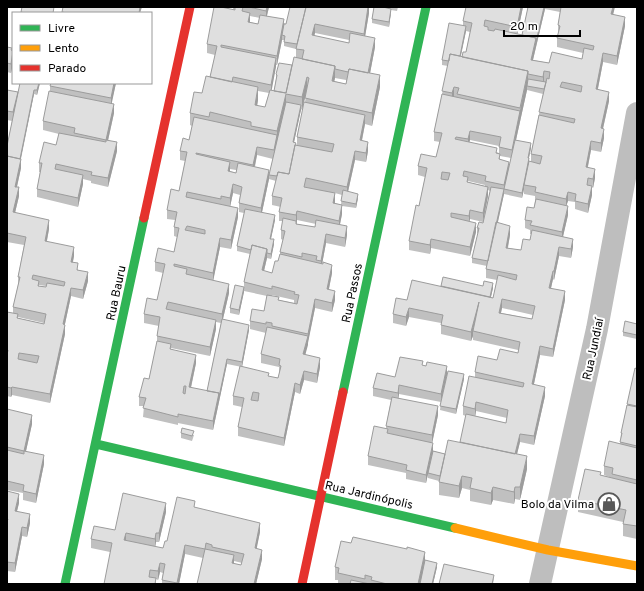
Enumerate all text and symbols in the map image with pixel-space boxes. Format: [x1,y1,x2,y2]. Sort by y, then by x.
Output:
legend [12,12,152,84]
scale bar [504,12,580,38]
text: 20 m [510,19,538,35]
text: Livre [48,21,75,37]
text: Lento [48,41,79,57]
text: Parado [48,61,86,77]
street label: Rua Passos [339,262,367,325]
street label: Rua Bauru [103,264,131,322]
street label: Rua Jundiaí [580,316,609,382]
street label: Rua Jardinópolis [323,478,414,514]
shop icon: Bolo da Vilma [596,491,622,517]
place label: Bolo da Vilma [521,497,594,513]

